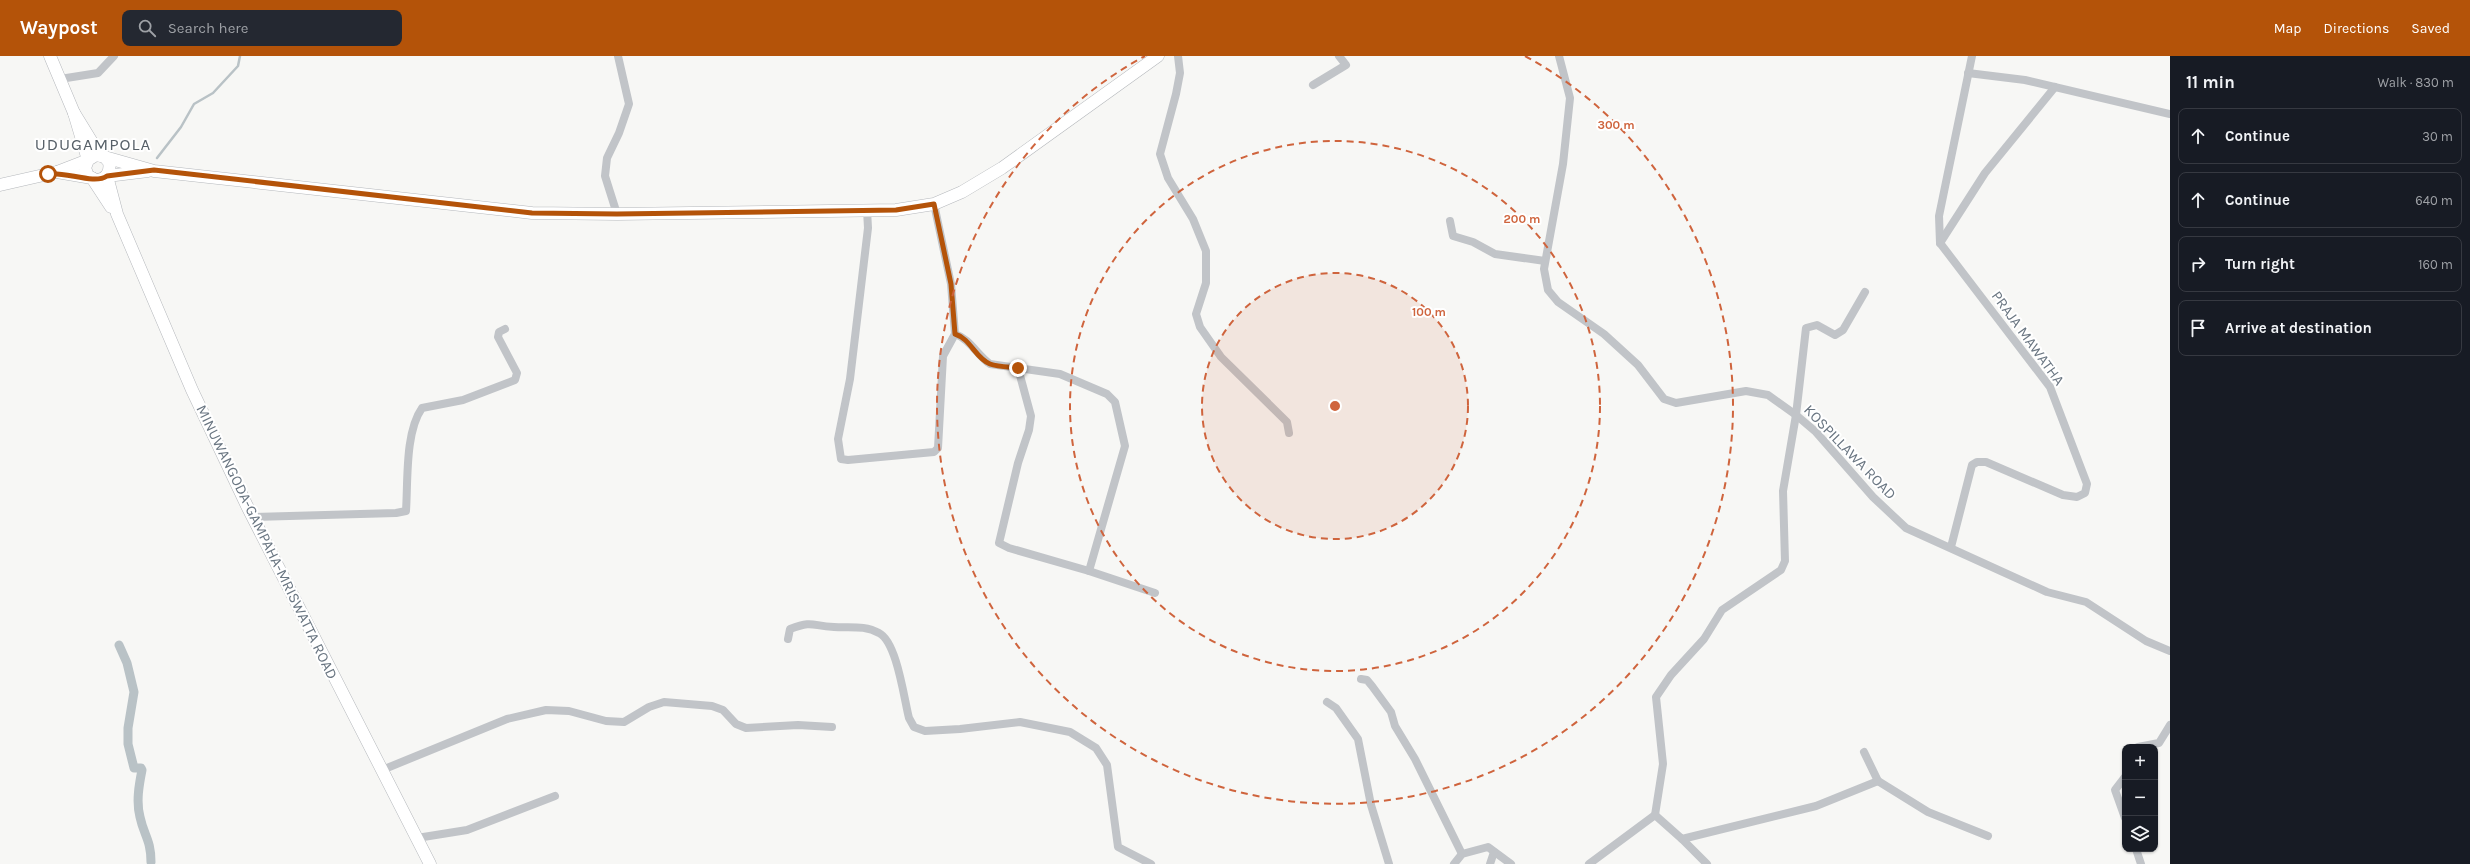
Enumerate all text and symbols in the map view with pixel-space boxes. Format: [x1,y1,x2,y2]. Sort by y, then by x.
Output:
search box [122,10,402,46]
text: Waypost [20,17,98,39]
icon: search [136,17,158,39]
text: Search here [168,19,248,37]
text: Map [2274,20,2302,37]
text: Directions [2324,20,2389,37]
text: Saved [2411,20,2450,37]
text: 11 min [2186,72,2235,92]
text: Walk · 830 m [2378,75,2454,90]
text: 300 m [1597,118,1635,132]
icon: ahead [2187,125,2209,147]
text: Continue [2225,127,2290,145]
text: 30 m [2422,129,2453,144]
district label: UDUGAMPOLA [35,134,151,154]
route start [39,165,57,183]
icon: ahead [2187,189,2209,211]
text: Continue [2225,191,2290,209]
text: 640 m [2415,193,2453,208]
text: 200 m [1504,212,1540,226]
icon: right [2187,253,2209,275]
text: Turn right [2225,255,2295,273]
text: 160 m [2418,257,2453,272]
street label: PRAJA MAWATHA [1988,287,2069,389]
text: 100 m [1412,305,1446,319]
icon: arrive [2187,317,2209,339]
text: Arrive at destination [2225,319,2372,337]
route end [1009,359,1027,377]
centre of rings [1328,399,1342,413]
street label: KOSPILLAWA ROAD [1800,401,1900,503]
street label: MINUWANGODA-GAMPAHA-MRISWATTA ROAD [192,402,342,682]
map controls [2122,744,2158,852]
button: + [2122,744,2158,780]
button: − [2122,780,2158,816]
button: layers [2122,816,2158,852]

